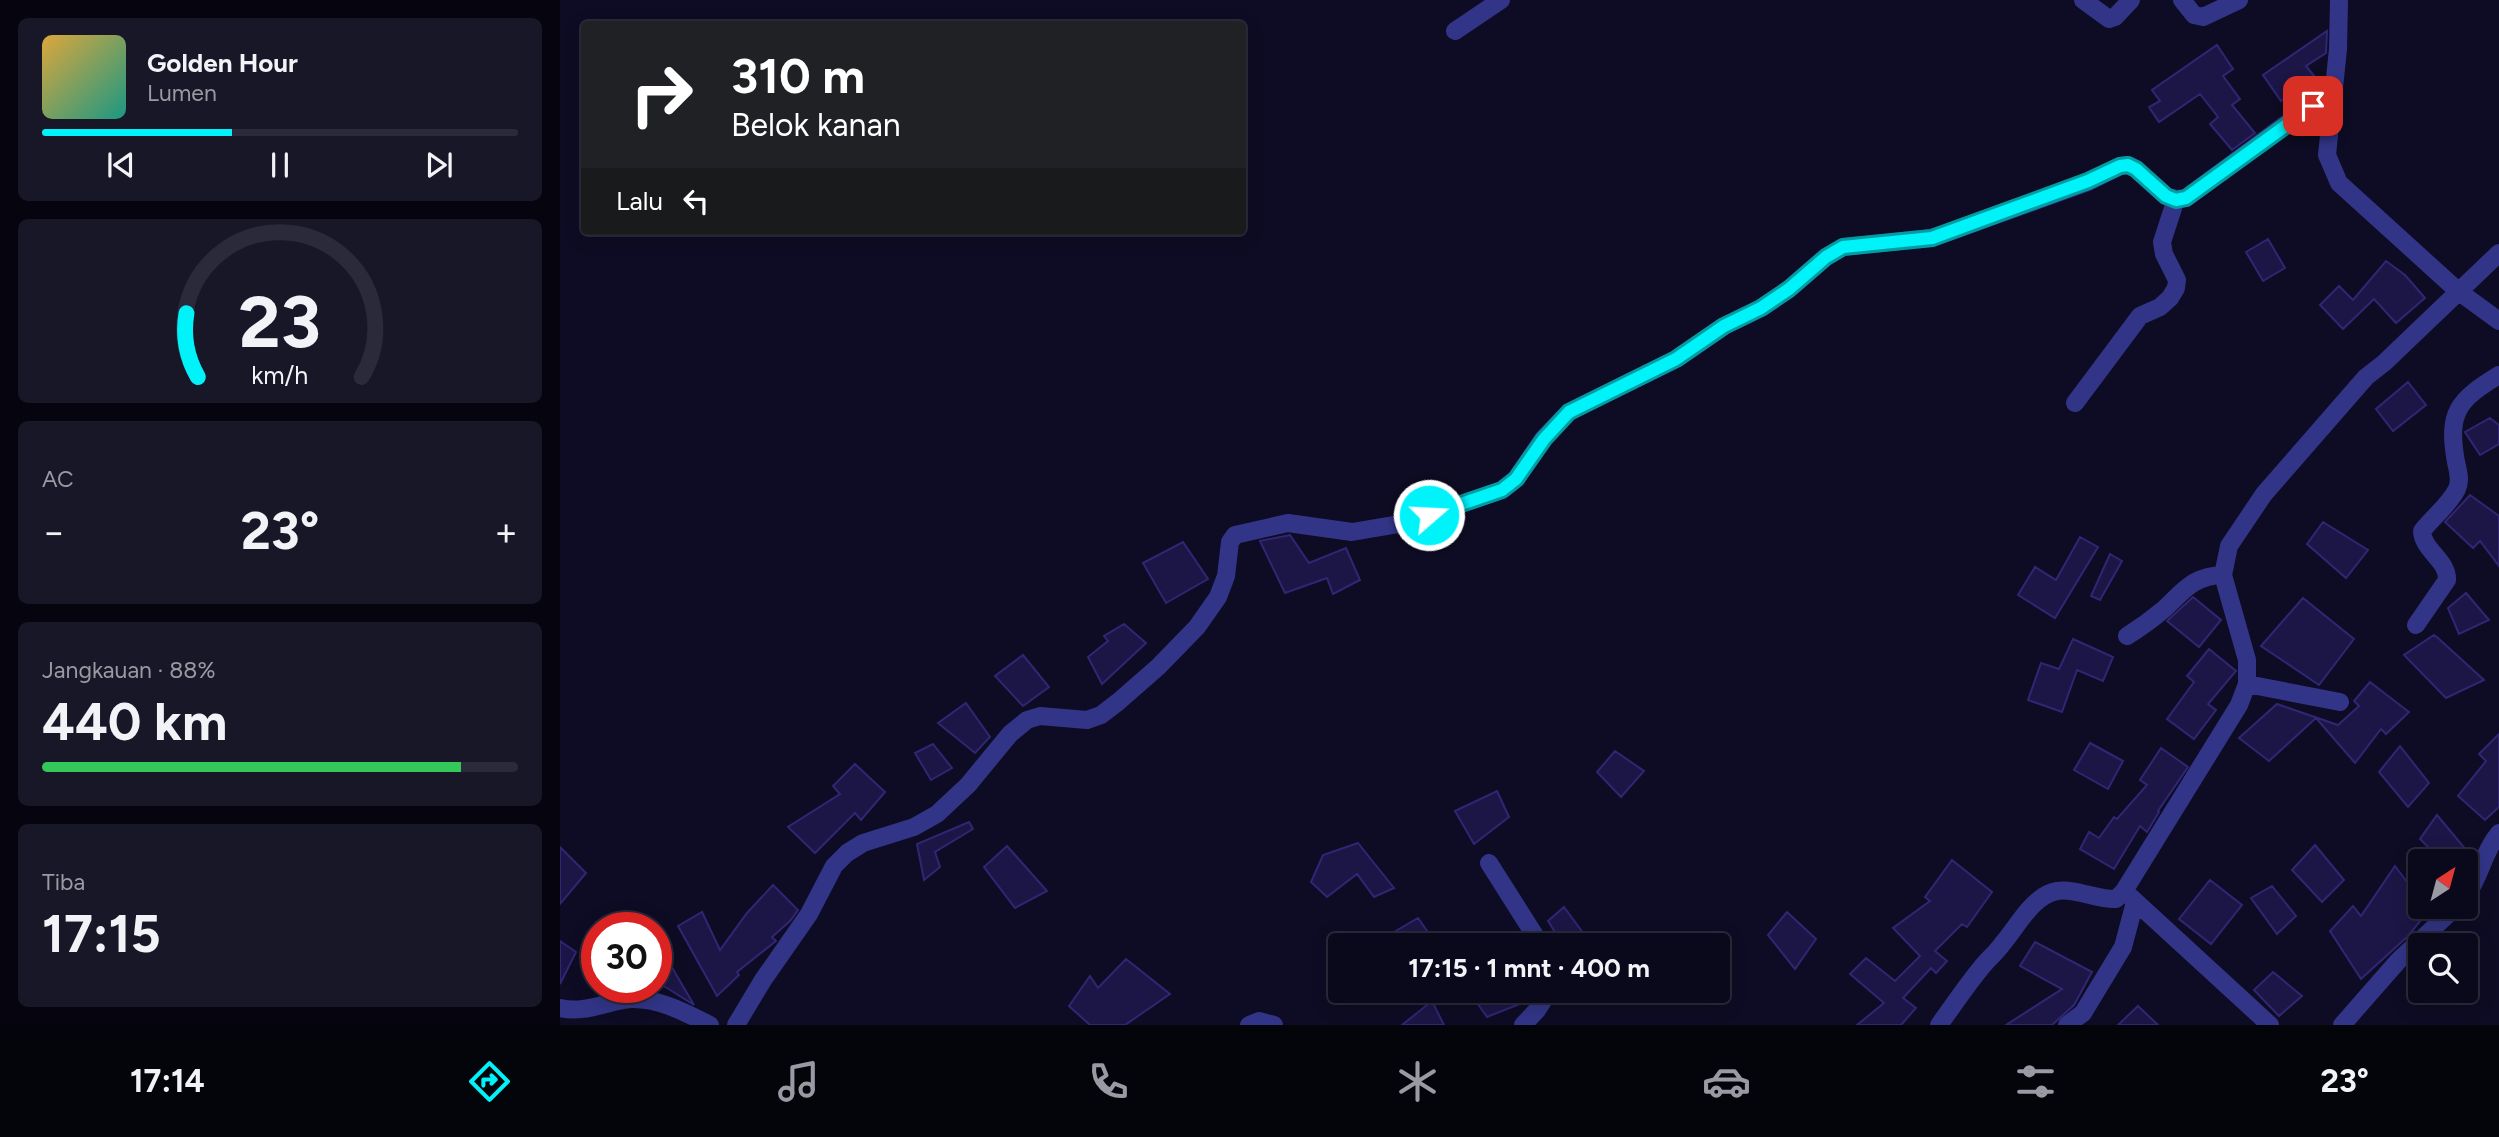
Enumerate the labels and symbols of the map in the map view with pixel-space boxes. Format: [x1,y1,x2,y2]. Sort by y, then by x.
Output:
pin [2283,76,2343,136]
position arrow [1392,478,1466,552]
north arrow [2408,849,2478,919]
speed limit sign: 30 [581,912,672,1003]

